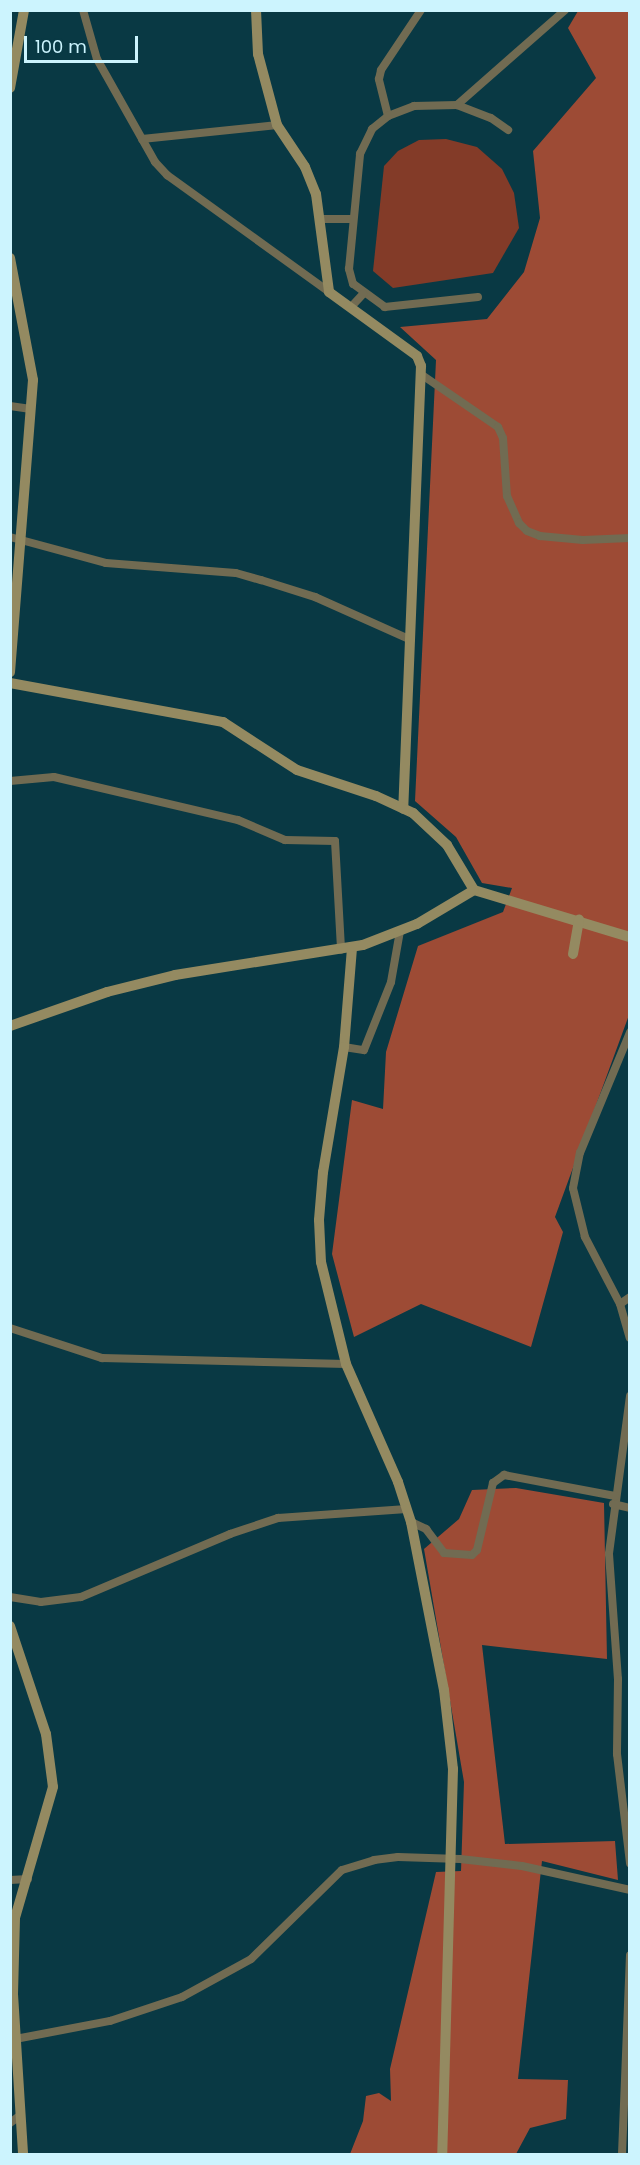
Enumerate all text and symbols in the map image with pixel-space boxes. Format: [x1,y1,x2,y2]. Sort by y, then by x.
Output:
scale bar [27,24,141,62]
text: 100 m [35,34,87,59]

